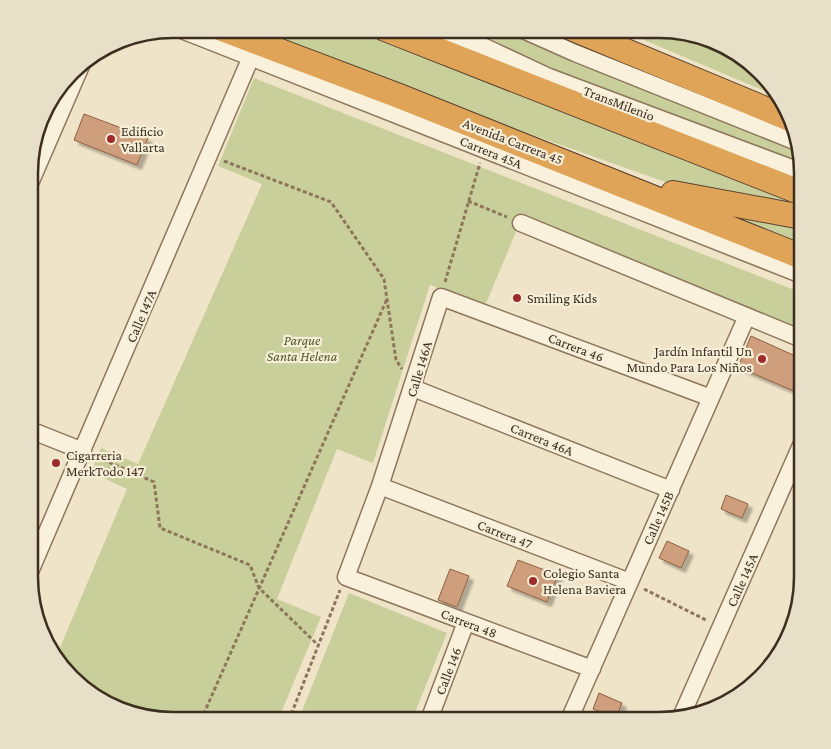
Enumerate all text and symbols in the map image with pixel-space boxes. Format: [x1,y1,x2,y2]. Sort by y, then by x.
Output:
street label: TransMilenio [581,82,657,124]
street label: Avenida Carrera 45 [461,115,565,167]
place label: Edificio Vallarta [121,123,165,155]
street label: Carrera 45A [458,132,524,172]
marker: Edificio Vallarta [105,133,117,145]
street label: Calle 147A [123,287,159,345]
place label: Smiling Kids [527,290,597,306]
marker: Smiling Kids [511,292,523,304]
street label: Carrera 46 [546,329,606,365]
park label: Parque Santa Helena [267,332,338,364]
street label: Calle 146A [403,339,435,399]
place label: Jardín Infantil Un Mundo Para Los Niños [626,343,752,375]
marker: Jardín Infantil Un Mundo Para Los Niños [756,353,768,365]
street label: Carrera 46A [508,419,576,459]
place label: Cigarreria MerkTodo 147 [66,447,145,479]
marker: Cigarreria MerkTodo 147 [50,457,62,469]
street label: Calle 145B [639,488,677,547]
street label: Carrera 47 [475,516,535,552]
street label: Calle 145A [723,551,761,609]
place label: Colegio Santa Helena Baviera [543,565,627,597]
marker: Colegio Santa Helena Baviera [527,575,539,587]
street label: Carrera 48 [439,605,499,641]
street label: Calle 146 [432,645,464,697]

